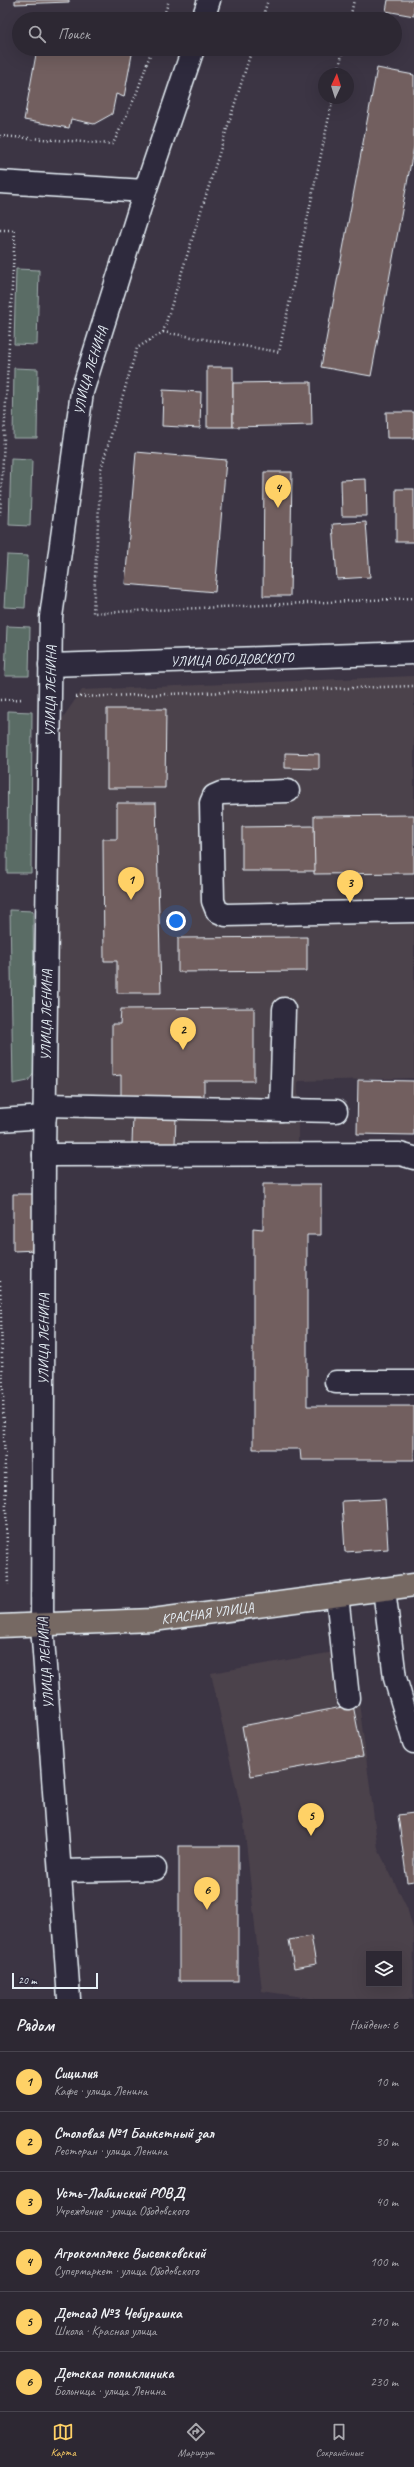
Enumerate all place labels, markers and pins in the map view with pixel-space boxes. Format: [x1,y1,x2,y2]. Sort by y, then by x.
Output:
pin: 4 [265,475,291,508]
pin: 1 [118,867,144,900]
pin: 3 [337,870,363,903]
pin: 2 [170,1017,196,1050]
pin: 5 [298,1803,324,1836]
pin: 6 [194,1877,220,1910]

